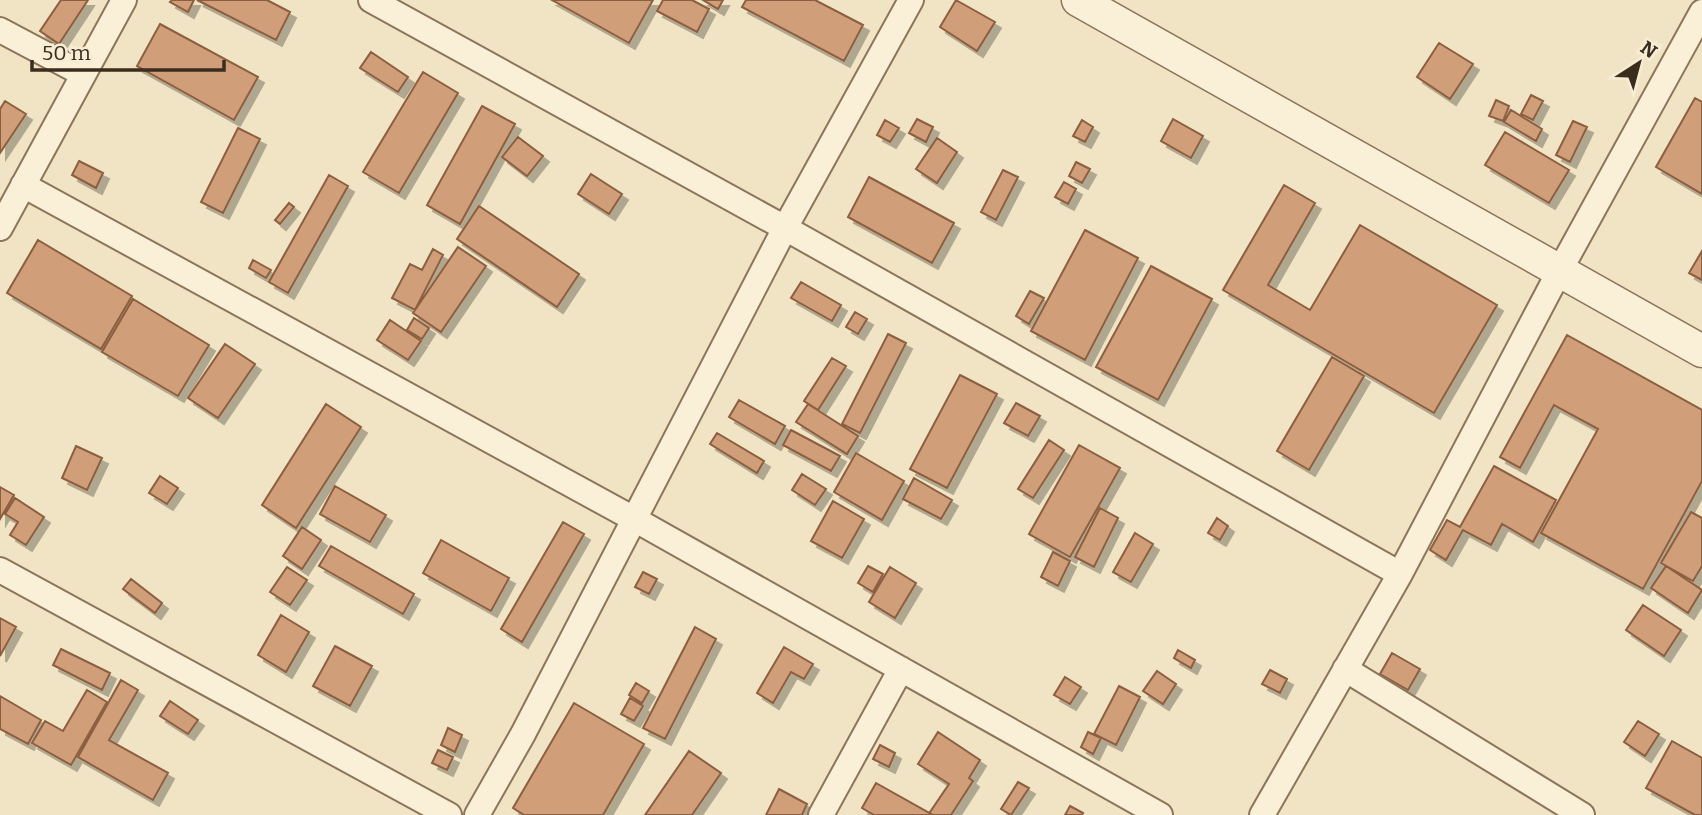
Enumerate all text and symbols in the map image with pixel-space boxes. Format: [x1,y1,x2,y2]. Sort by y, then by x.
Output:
scale bar [32,28,224,72]
north arrow [1604,28,1674,98]
text: N [1636,36,1662,63]
text: 50 m [42,40,91,66]

